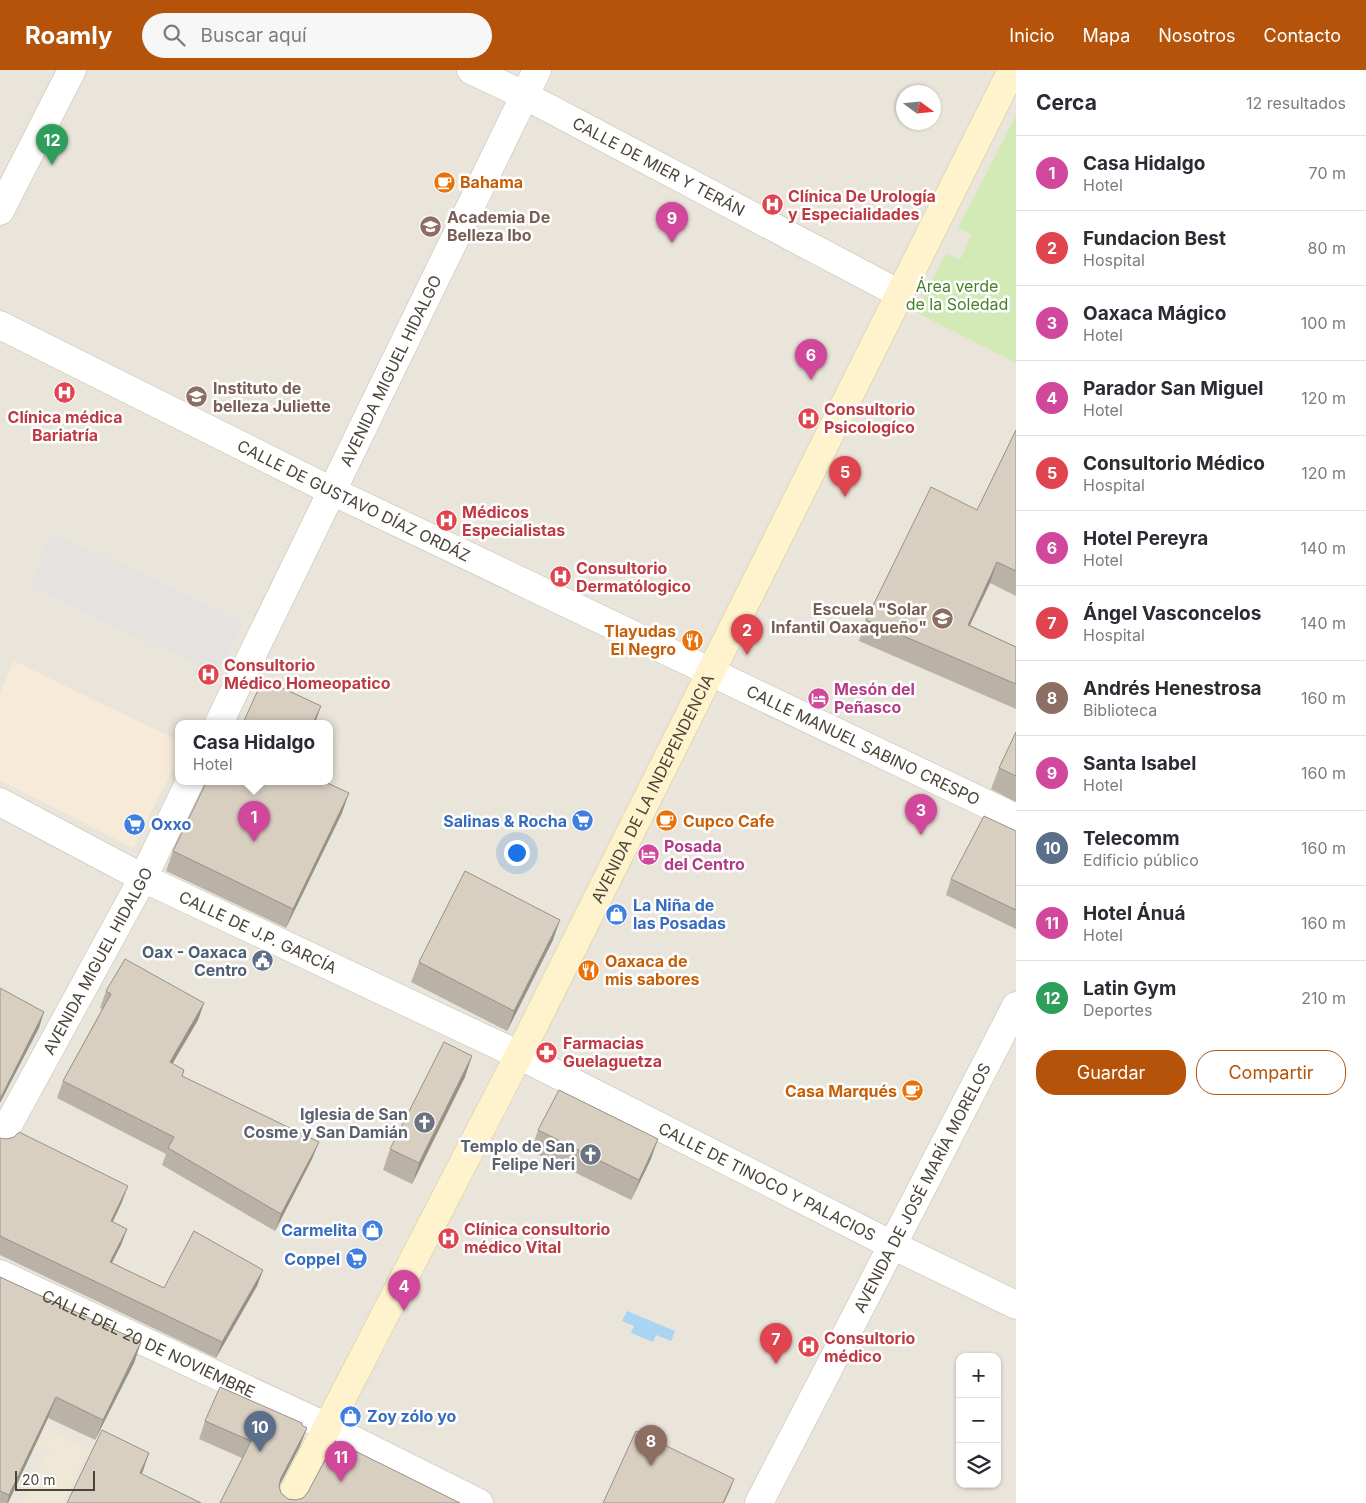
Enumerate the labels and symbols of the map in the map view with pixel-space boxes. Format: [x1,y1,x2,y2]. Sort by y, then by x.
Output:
north arrow [896,85,941,130]
street label: CALLE DE MIER Y TERÁN [569,113,748,220]
pin: 12 [36,124,68,165]
cafe icon: Bahama [432,170,456,194]
place label: Bahama [460,172,523,192]
place label: Clínica De Urología y Especialidades [788,186,936,224]
hospital icon: Clínica De Urología y Especialidades [760,193,784,217]
pin: 9 [656,202,688,243]
place label: Academia De Belleza Ibo [447,207,550,245]
school or university icon: Academia De Belleza Ibo [419,214,443,238]
street label: AVENIDA MIGUEL HIDALGO [336,272,446,469]
park label: Área verde de la Soledad [906,276,1008,314]
pin: 6 [795,339,827,380]
place label: Instituto de belleza Juliette [213,378,331,416]
hospital icon: Clínica médica Bariatría [53,381,77,405]
school or university icon: Instituto de belleza Juliette [185,385,209,409]
place label: Consultorio Psicologíco [824,399,916,437]
hospital icon: Consultorio Psicologíco [796,406,820,430]
place label: Clínica médica Bariatría [8,407,122,445]
street label: CALLE DE GUSTAVO DÍAZ ORDÁZ [234,435,474,566]
pin: 5 [829,456,861,497]
place label: Médicos Especialistas [462,502,565,540]
hospital icon: Médicos Especialistas [434,509,458,533]
place label: Consultorio Dermatólogico [576,558,691,596]
hospital icon: Consultorio Dermatólogico [548,565,572,589]
place label: Escuela "Solar Infantil Oaxaqueño" [771,599,927,637]
school or university icon: Escuela "Solar Infantil Oaxaqueño" [931,606,955,630]
pin: 2 [731,614,763,655]
place label: Tlayudas El Negro [604,621,676,659]
restaurant icon: Tlayudas El Negro [680,628,704,652]
place label: Consultorio Médico Homeopatico [224,655,391,693]
hospital icon: Consultorio Médico Homeopatico [196,662,220,686]
street label: AVENIDA DE LA INDEPENDENCIA [587,671,718,906]
place label: Mesón del Peñasco [834,679,915,717]
street label: CALLE MANUEL SABINO CRESPO [743,681,983,809]
hotel icon: Mesón del Peñasco [806,686,830,710]
pin: 3 [905,794,937,835]
pin: 1 [238,801,270,842]
supermarket icon: Salinas & Rocha [571,809,595,833]
cafe icon: Cupco Cafe [655,809,679,833]
place label: Salinas & Rocha [443,811,567,831]
place label: Cupco Cafe [683,811,775,831]
supermarket icon: Oxxo [123,812,147,836]
place label: Oxxo [151,814,192,834]
place label: Posada del Centro [664,836,745,874]
your location [504,840,530,866]
hotel icon: Posada del Centro [636,843,660,867]
street label: AVENIDA MIGUEL HIDALGO [39,864,157,1058]
street label: CALLE DE J.P. GARCÍA [176,886,340,978]
place label: La Niña de las Posadas [633,895,726,933]
shop icon: La Niña de las Posadas [605,902,629,926]
place label: Oax - Oaxaca Centro [142,942,247,980]
public building icon: Oax - Oaxaca Centro [251,949,275,973]
place label: Oaxaca de mis sabores [605,951,699,989]
restaurant icon: Oaxaca de mis sabores [577,958,601,982]
place label: Farmacias Guelaguetza [563,1033,662,1071]
pharmacy icon: Farmacias Guelaguetza [535,1040,559,1064]
street label: AVENIDA DE JOSÉ MARÍA MORELOS [849,1059,995,1316]
cafe icon: Casa Marqués [901,1079,925,1103]
place label: Casa Marqués [785,1081,897,1101]
place label: Iglesia de San Cosme y San Damián [244,1104,408,1142]
church icon: Iglesia de San Cosme y San Damián [412,1111,436,1135]
street label: CALLE DE TINOCO Y PALACIOS [655,1118,879,1245]
place label: Templo de San Felipe Neri [460,1136,575,1174]
church icon: Templo de San Felipe Neri [579,1143,603,1167]
shop icon: Carmelita [361,1218,385,1242]
place label: Clínica consultorio médico Vital [464,1219,611,1257]
place label: Carmelita [281,1220,357,1240]
hospital icon: Clínica consultorio médico Vital [436,1226,460,1250]
supermarket icon: Coppel [344,1247,368,1271]
place label: Coppel [284,1249,340,1269]
pin: 4 [388,1270,420,1311]
street label: CALLE DEL 20 DE NOVIEMBRE [39,1285,258,1402]
pin: 7 [760,1323,792,1364]
place label: Consultorio médico [824,1328,916,1366]
hospital icon: Consultorio médico [796,1335,820,1359]
shop icon: Zoy zólo yo [339,1404,363,1428]
place label: Zoy zólo yo [367,1406,457,1426]
pin: 10 [244,1411,276,1452]
pin: 8 [635,1425,667,1466]
pin: 11 [325,1441,357,1482]
scale bar [15,1468,95,1491]

